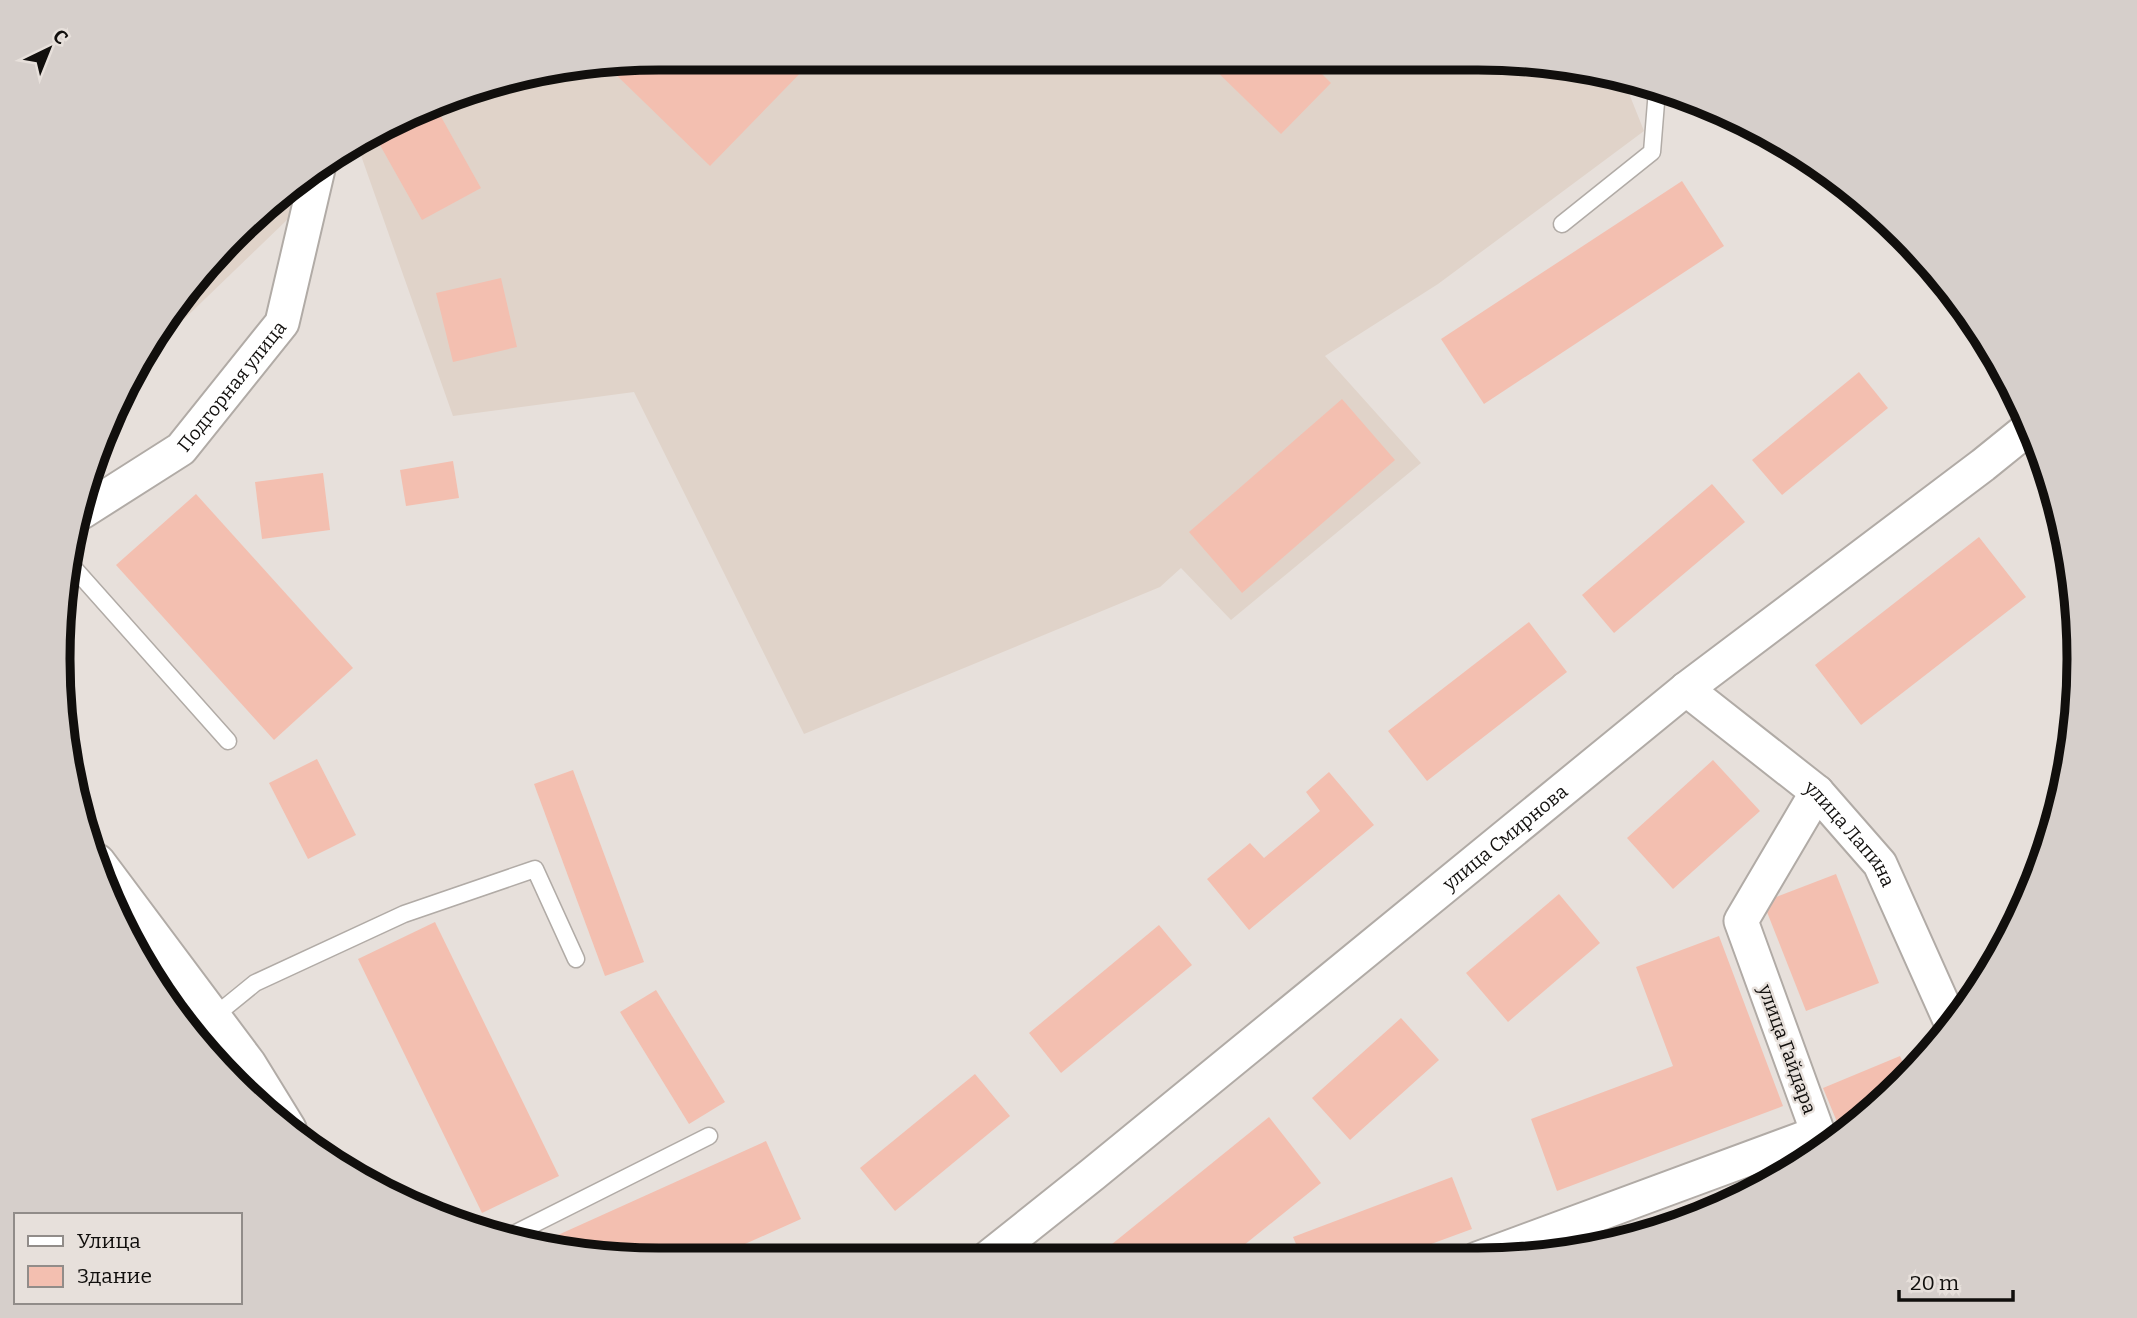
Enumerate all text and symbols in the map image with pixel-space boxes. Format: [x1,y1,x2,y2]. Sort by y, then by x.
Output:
north arrow [14,14,84,84]
text: С [48,24,72,49]
street label: Подгорная улица [173,316,291,456]
street label: улица Лапина [1799,775,1900,891]
street label: улица Смирнова [1437,779,1573,896]
street label: улица Гайдара [1753,980,1822,1117]
legend [14,1213,242,1304]
text: Улица [77,1228,141,1254]
scale bar [1899,1258,2013,1302]
text: Здание [77,1263,152,1289]
text: 20 m [1910,1270,1959,1296]

